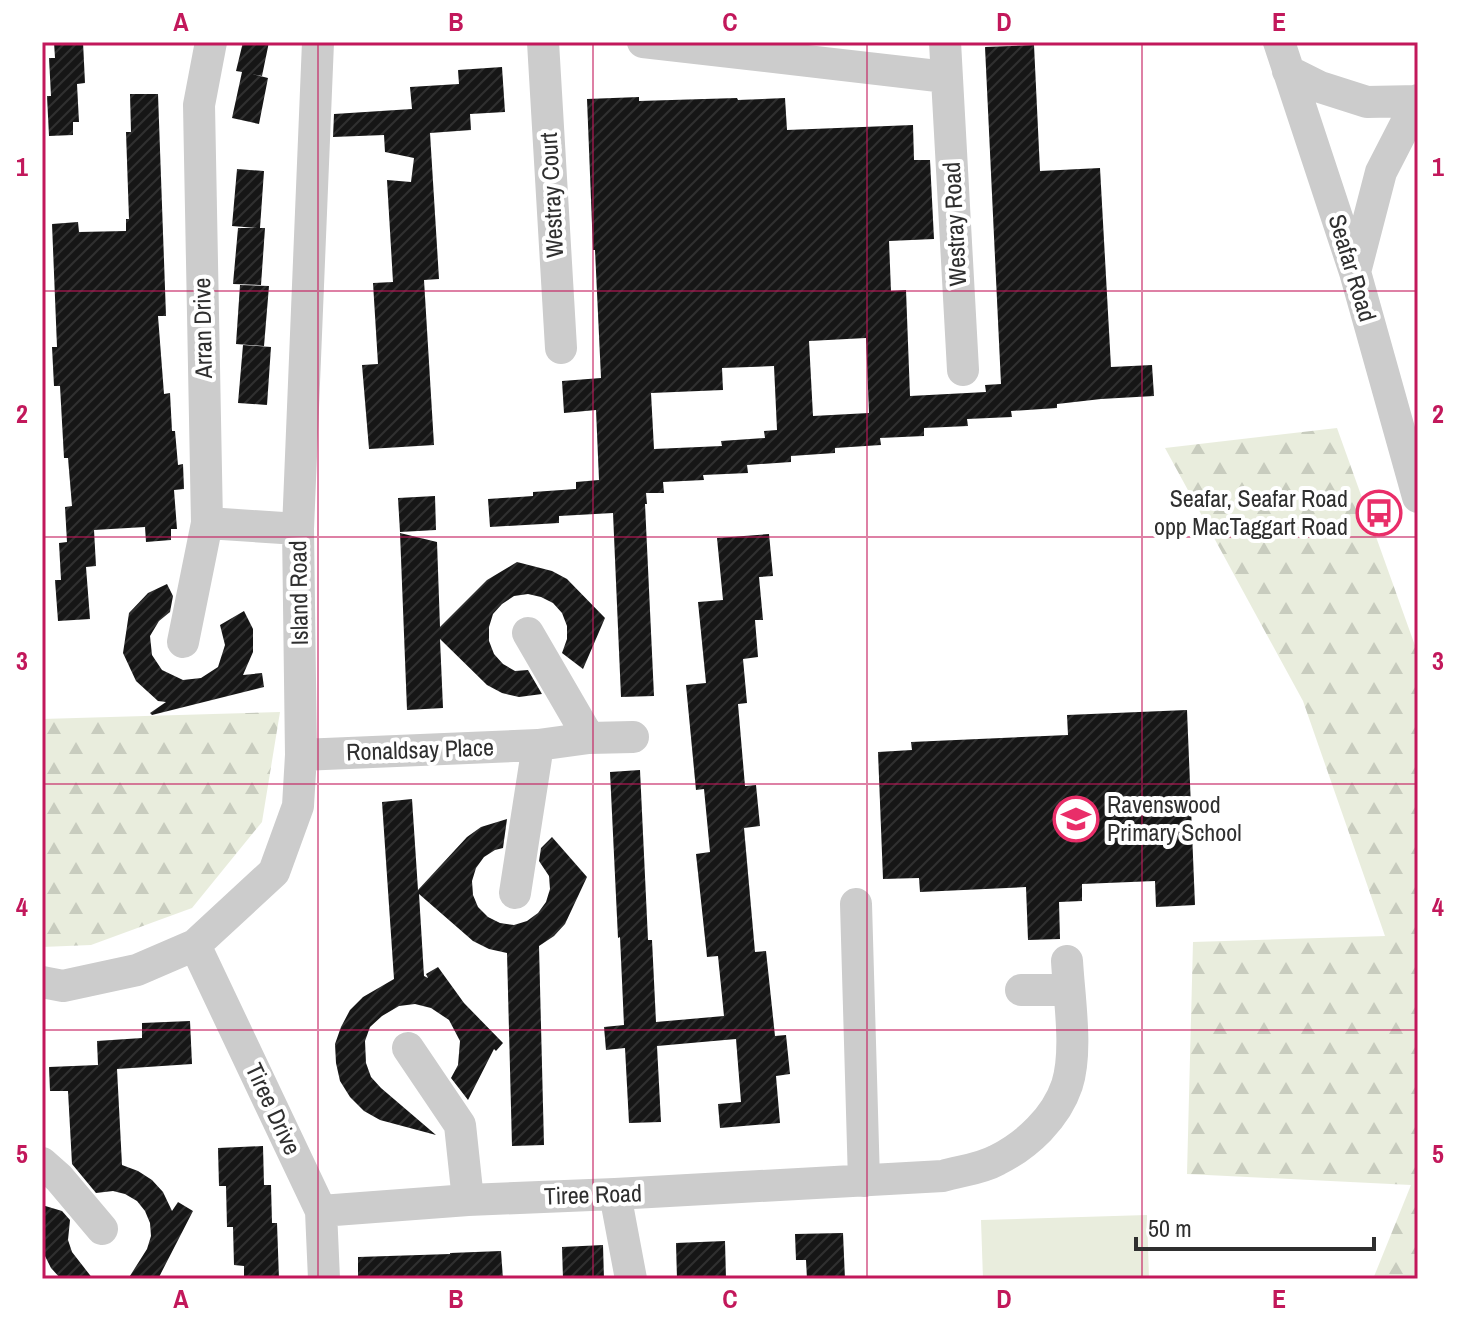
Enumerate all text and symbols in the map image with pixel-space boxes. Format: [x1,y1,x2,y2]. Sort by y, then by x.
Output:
text: A [173,4,189,39]
text: B [448,4,464,39]
text: C [722,4,738,39]
text: D [996,4,1012,39]
text: E [1272,4,1286,39]
street label: Westray Court [532,131,570,259]
text: 1 [16,149,28,184]
text: 1 [1432,149,1444,184]
street label: Westray Road [935,161,973,287]
street label: Seafar Road [1322,210,1384,325]
street label: Arran Drive [185,277,219,380]
text: 2 [16,396,28,431]
text: 2 [1432,396,1444,431]
place label: Seafar, Seafar Road opp MacTaggart Road [1154,482,1348,542]
bus stop icon: Seafar, Seafar Road opp MacTaggart Road [1355,489,1403,537]
street label: Island Road [281,540,315,646]
text: 3 [16,643,28,678]
text: 3 [1432,643,1444,678]
street label: Ronaldsay Place [346,730,494,768]
place label: Ravenswood Primary School [1107,788,1242,848]
school or university icon: Ravenswood Primary School [1052,795,1100,843]
text: 4 [16,889,28,924]
text: 4 [1432,889,1444,924]
street label: Tiree Drive [239,1057,309,1160]
text: 5 [16,1136,28,1171]
text: 5 [1432,1136,1444,1171]
street label: Tiree Road [543,1176,643,1212]
scale bar [1136,1201,1374,1251]
text: 50 m [1148,1212,1192,1244]
text: A [173,1281,189,1316]
text: B [448,1281,464,1316]
text: C [722,1281,738,1316]
text: D [996,1281,1012,1316]
text: E [1272,1281,1286,1316]

